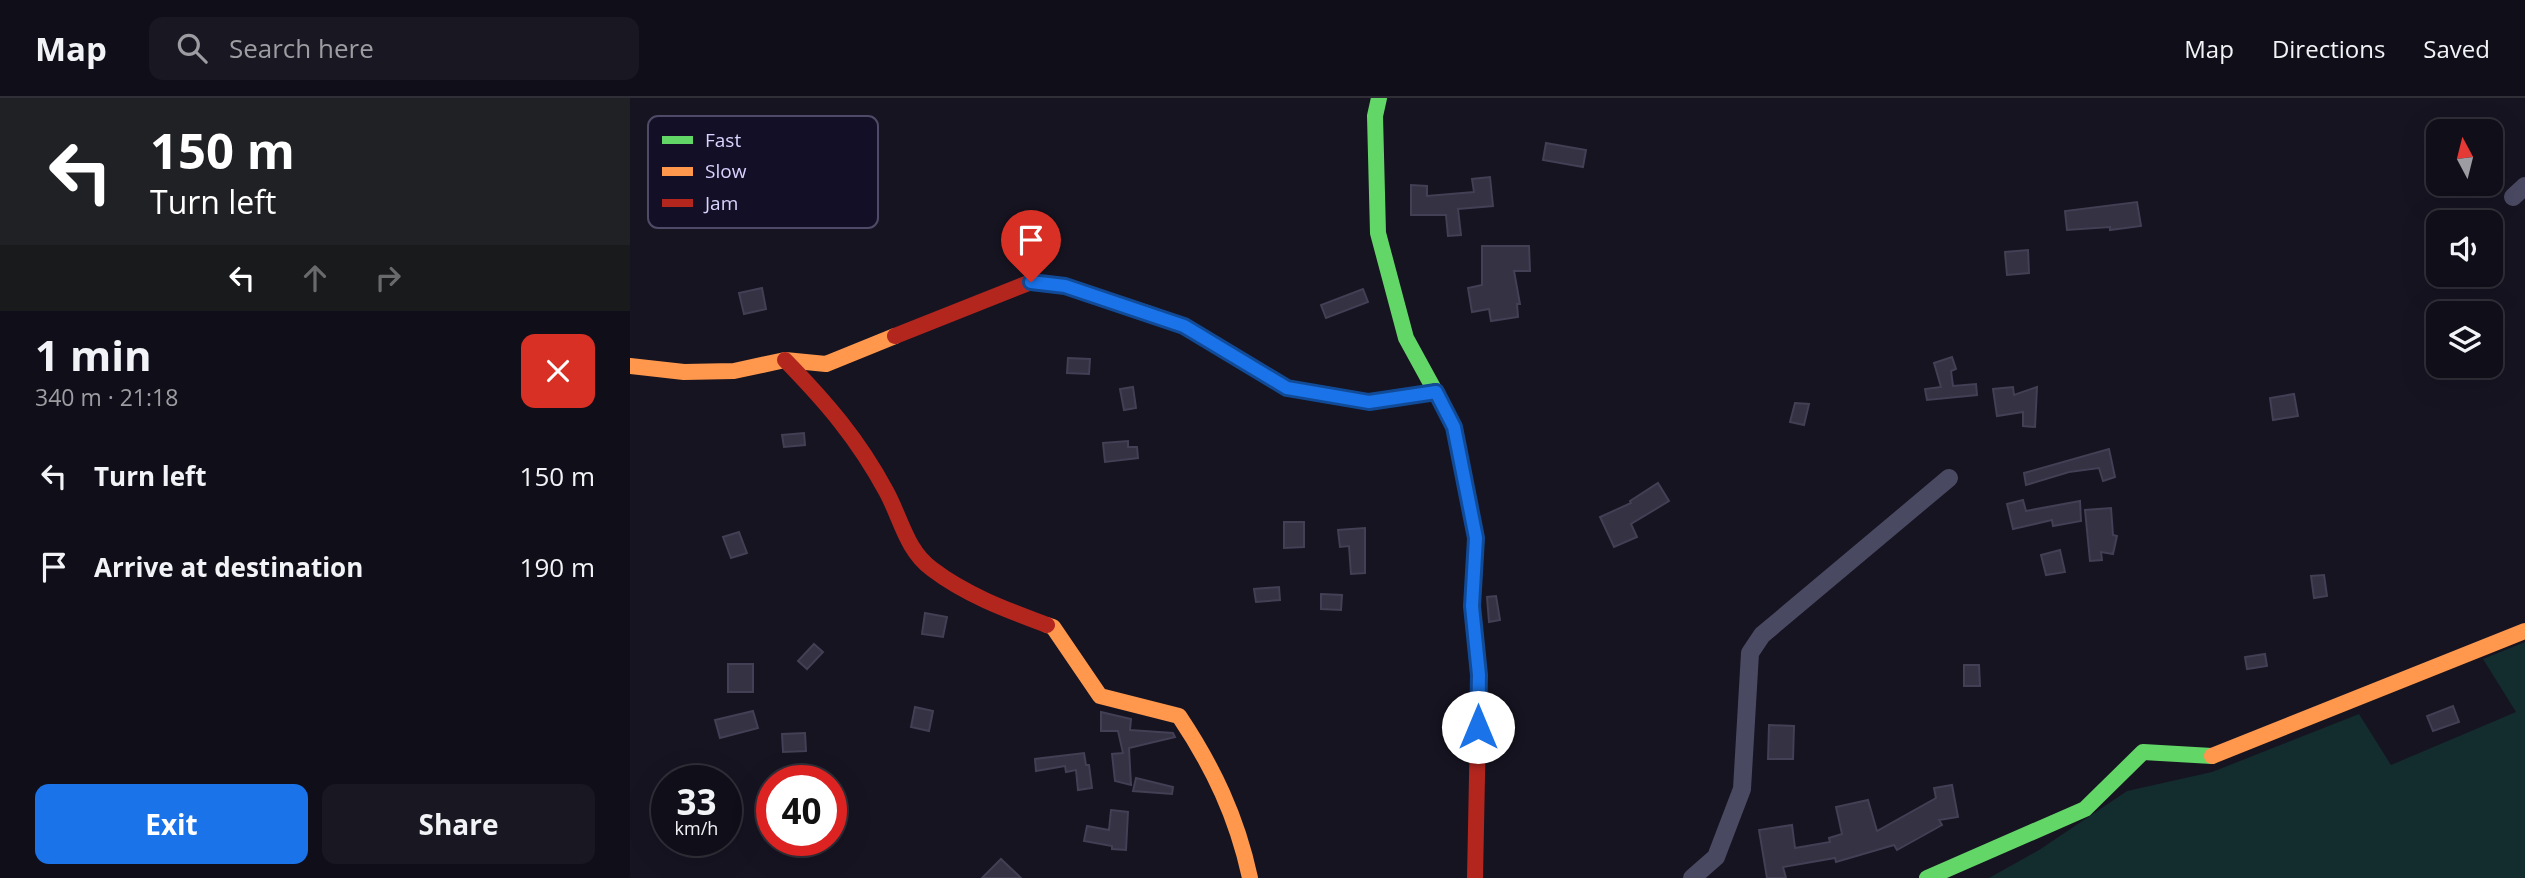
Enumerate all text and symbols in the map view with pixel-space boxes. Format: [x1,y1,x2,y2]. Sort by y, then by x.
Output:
search box [149,17,639,80]
text: Map [35,26,107,71]
icon: search [173,29,211,67]
text: Search here [229,30,374,66]
text: Map [2184,32,2234,65]
text: Directions [2272,32,2385,65]
text: Saved [2423,32,2490,65]
legend [648,116,878,228]
text: 150 m [150,117,295,183]
north arrow [2426,119,2502,196]
map controls [2426,119,2503,378]
icon: left [35,126,126,217]
text: Fast [705,127,741,153]
text: Slow [705,158,747,184]
text: Turn left [150,180,276,223]
text: Jam [703,190,738,216]
pin [1001,210,1061,282]
button: sound [2426,210,2503,287]
icon: arrive [1012,221,1050,259]
icon: left [223,259,261,297]
icon: ahead [296,259,334,297]
icon: right [369,259,407,297]
button: layers [2426,301,2503,378]
text: 1 min [35,326,152,383]
button: close [521,334,595,408]
text: 340 m · 21:18 [35,381,178,413]
icon: left [35,457,73,495]
text: Turn left [94,458,206,494]
text: 150 m [520,458,595,494]
icon: arrive [35,548,73,586]
text: Arrive at destination [94,549,363,585]
text: 190 m [520,549,595,585]
position arrow [1441,690,1515,764]
speed limit sign: 40 [756,765,847,856]
text: 33 [676,778,717,825]
button: Exit [35,784,308,864]
button: Share [322,784,595,864]
text: km/h [675,816,718,840]

